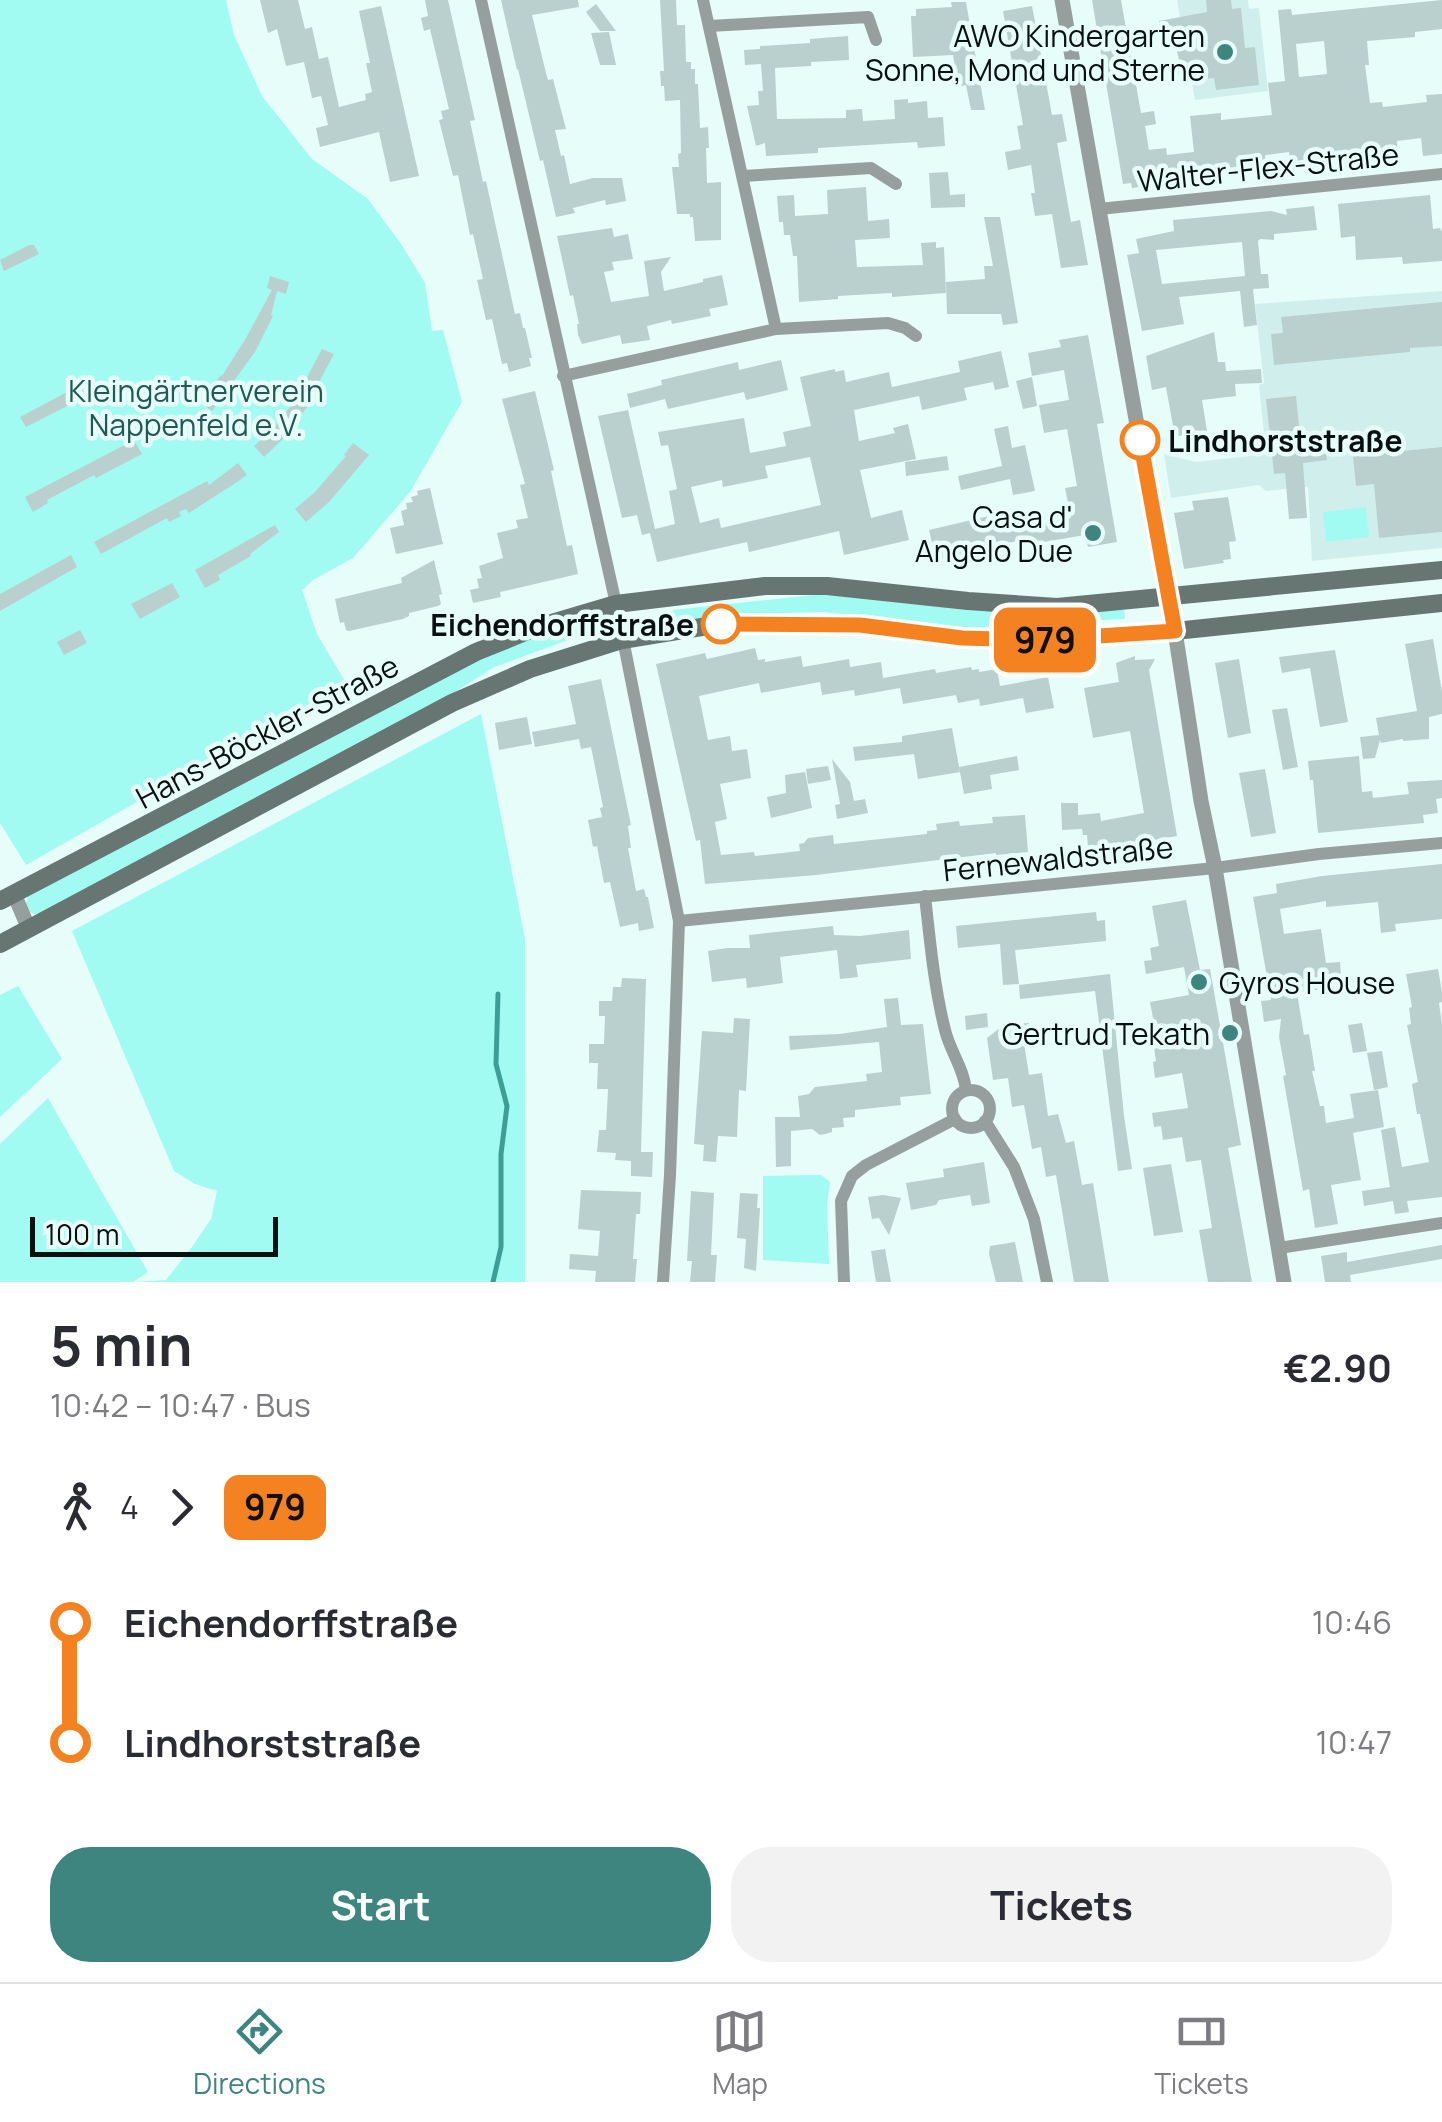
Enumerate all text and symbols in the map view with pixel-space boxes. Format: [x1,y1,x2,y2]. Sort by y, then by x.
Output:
place label: AWO Kindergarten Sonne, Mond und Sterne [865,15,1205,90]
marker: AWO Kindergarten Sonne, Mond und Sterne [1214,41,1236,63]
street label: Walter-Flex-Straße [1135,133,1401,201]
park label: Kleingärtnerverein Nappenfeld e.V. [68,370,324,445]
place label: Lindhorststraße [1168,420,1403,461]
marker: Lindhorststraße [1121,421,1159,459]
place label: Casa d' Angelo Due [915,496,1073,571]
marker: Casa d' Angelo Due [1082,522,1104,544]
place label: Eichendorffstraße [430,604,694,645]
marker: Eichendorffstraße [702,605,740,643]
line badge: 979 [988,608,1102,672]
text: 979 [1014,616,1076,664]
street label: Hans-Böckler-Straße [129,644,405,818]
street label: Fernewaldstraße [941,826,1175,890]
place label: Gyros House [1219,962,1395,1003]
marker: Gyros House [1188,971,1210,993]
place label: Gertrud Tekath [1002,1013,1210,1054]
marker: Gertrud Tekath [1219,1022,1241,1044]
scale bar [30,1212,278,1256]
text: 100 m [45,1215,119,1253]
text: 5 min [50,1307,193,1383]
text: €2.90 [1283,1341,1392,1393]
text: 10:42 – 10:47 · Bus [50,1383,311,1427]
icon: walk [50,1480,105,1535]
icon: forward [154,1480,209,1535]
text: 979 [244,1483,306,1531]
text: 4 [120,1485,139,1529]
text: Eichendorffstraße [124,1596,458,1648]
text: 10:46 [1312,1600,1392,1644]
text: Lindhorststraße [124,1716,421,1768]
text: 10:47 [1316,1720,1392,1764]
button: Start [50,1847,711,1962]
button: Tickets [731,1847,1392,1962]
tab: Directions [193,2004,326,2102]
tab: Map [712,2004,768,2102]
tab: Tickets [1154,2004,1249,2102]

